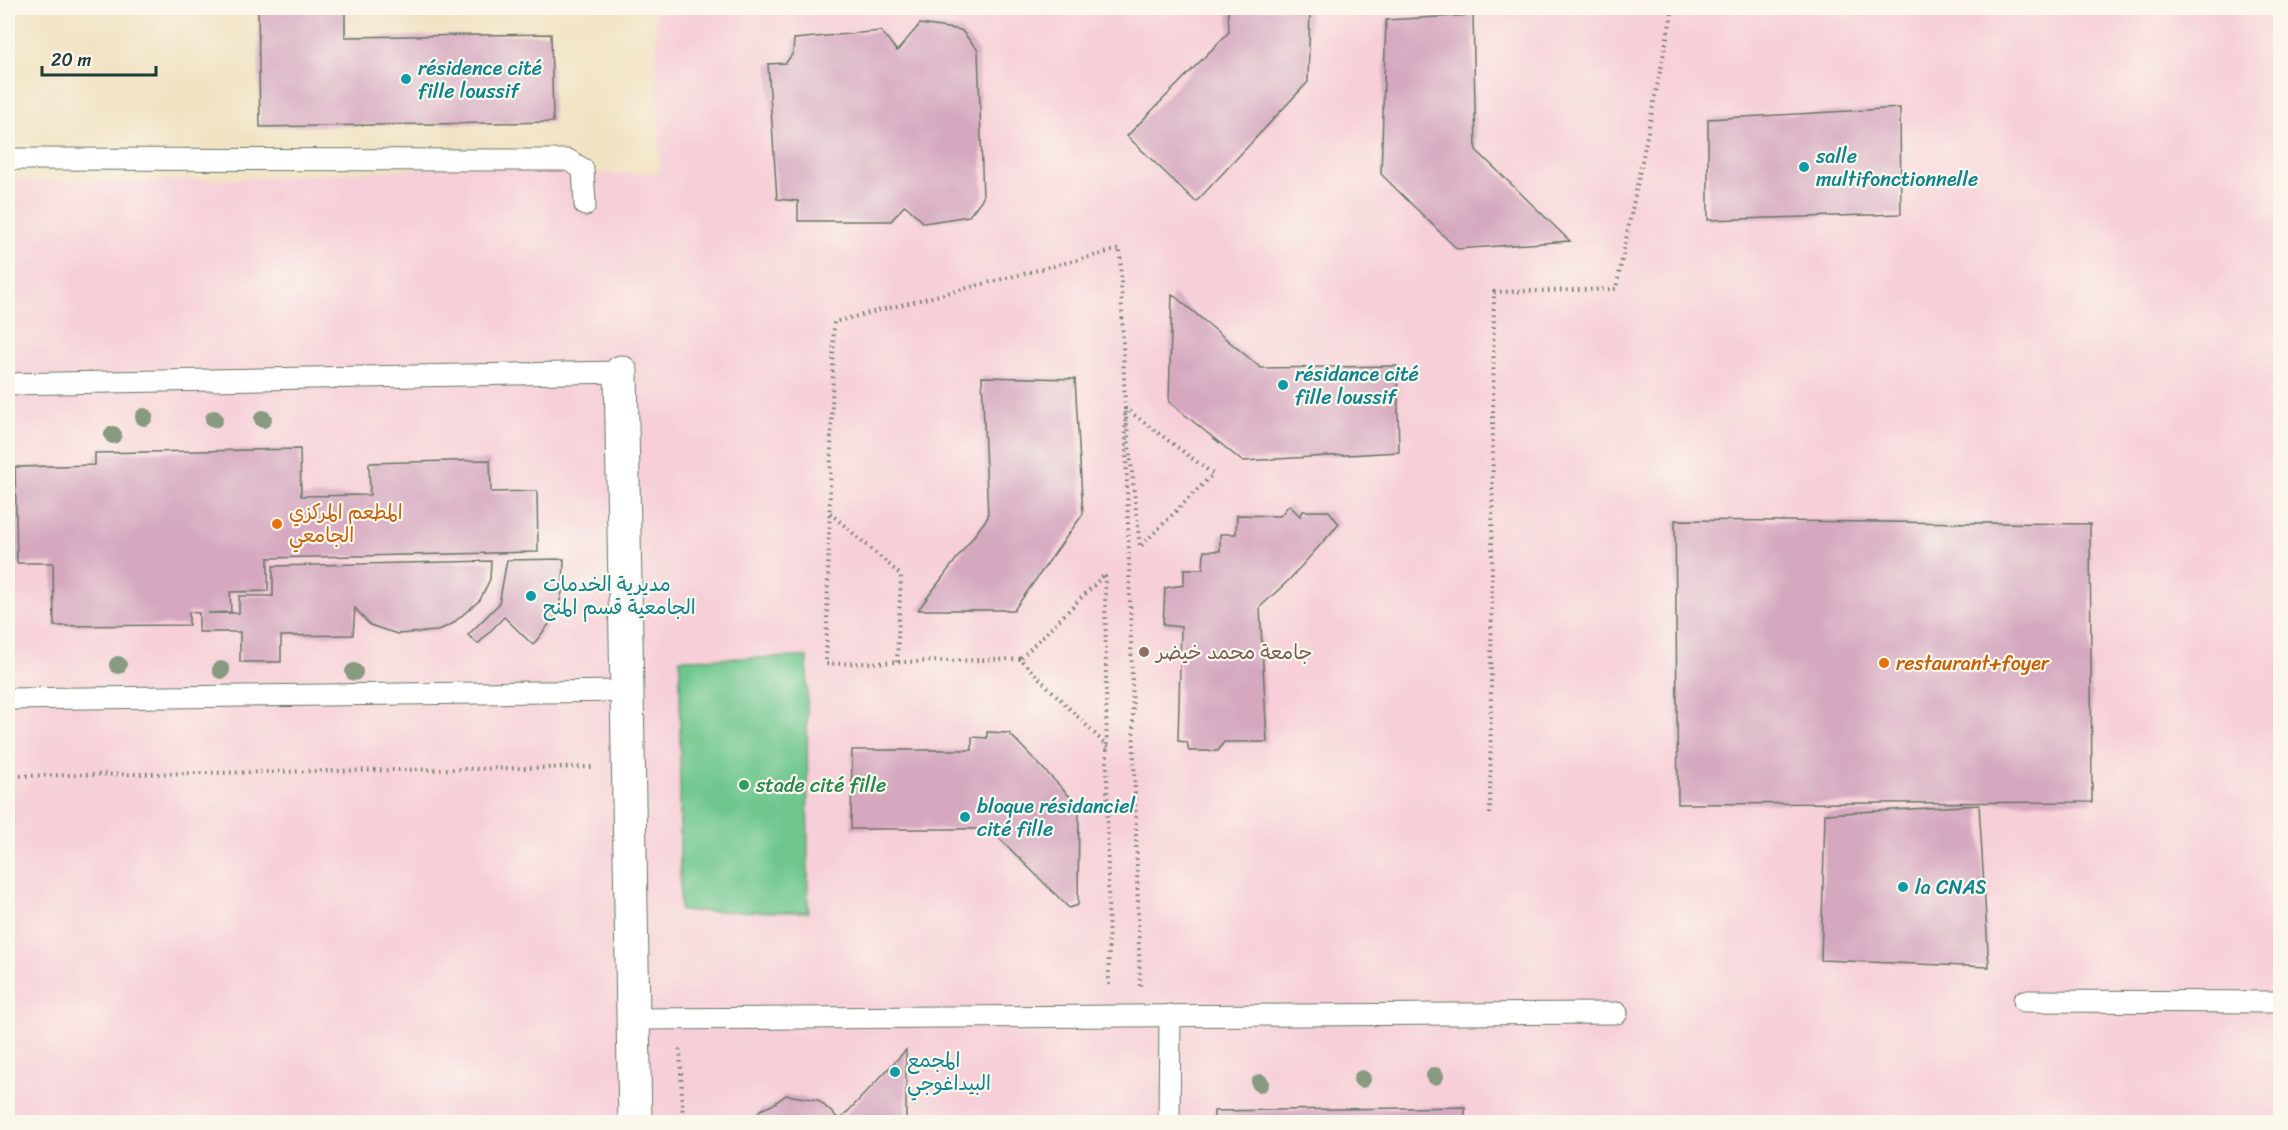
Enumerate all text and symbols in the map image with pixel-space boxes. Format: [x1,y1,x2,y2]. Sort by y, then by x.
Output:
scale bar [42,39,156,77]
text: 20 m [51,44,91,76]
place label: résidence cité fille loussif [418,51,542,109]
marker: résidence cité fille loussif [399,72,413,86]
place label: salle multifonctionnelle [1815,139,1978,197]
marker: salle multifonctionnelle [1797,160,1811,174]
place label: résidance cité fille loussif [1295,357,1419,415]
marker: résidance cité fille loussif [1276,378,1290,392]
place label: المطعم المركزي الجامعي [289,495,403,553]
marker: المطعم المركزي الجامعي [270,517,284,531]
place label: مديرية الخدمات الجامعية قسم المنح [543,567,696,625]
marker: مديرية الخدمات الجامعية قسم المنح [524,589,538,603]
place label: جامعة محمد خيضر [1154,635,1312,670]
marker: جامعة محمد خيضر [1137,645,1151,659]
place label: restaurant+foyer [1896,646,2050,681]
marker: restaurant+foyer [1877,656,1891,670]
place label: stade cité fille [755,768,886,803]
marker: stade cité fille [737,778,751,792]
place label: bloque résidanciel cité fille [977,789,1135,847]
marker: bloque résidanciel cité fille [958,810,972,824]
place label: la CNAS [1915,870,1987,905]
marker: la CNAS [1896,880,1910,894]
place label: المجمع البيداغوجي [907,1043,991,1101]
marker: المجمع البيداغوجي [888,1065,902,1079]

